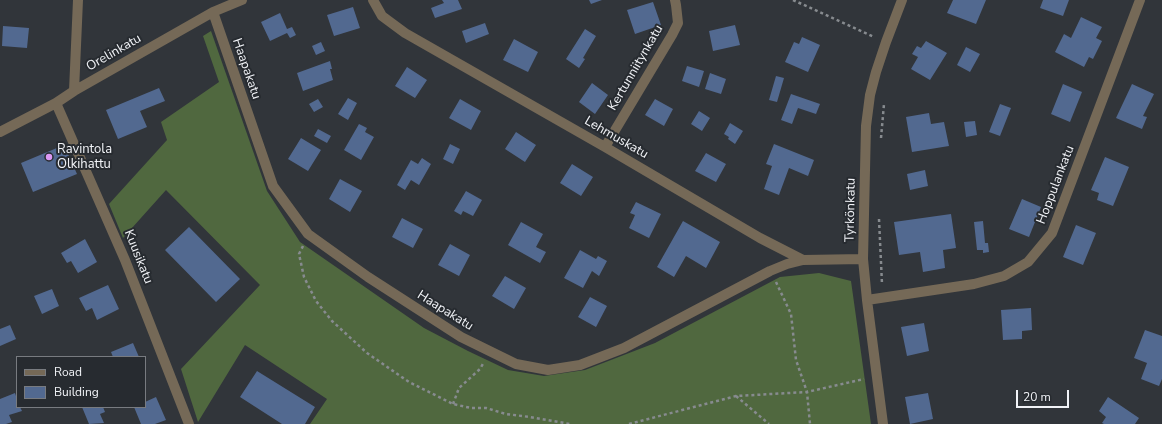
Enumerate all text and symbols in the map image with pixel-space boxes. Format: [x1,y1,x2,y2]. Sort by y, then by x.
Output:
street label: Kertunniitynkatu [605,22,667,114]
street label: Orelinkatu [84,31,144,75]
street label: Haapakatu [228,37,264,101]
street label: Lehmuskatu [581,113,651,163]
place label: Ravintola Olkihattu [57,142,112,173]
street label: Hoppulankatu [1034,144,1078,226]
marker: Ravintola Olkihattu [44,152,54,162]
street label: Tyrkönkatu [843,178,859,242]
street label: Kuusikatu [120,228,156,286]
street label: Haapakatu [414,288,476,334]
legend [16,356,146,408]
text: Road [54,364,82,380]
scale bar [1018,382,1071,408]
text: Building [54,384,99,400]
text: 20 m [1023,389,1051,405]

